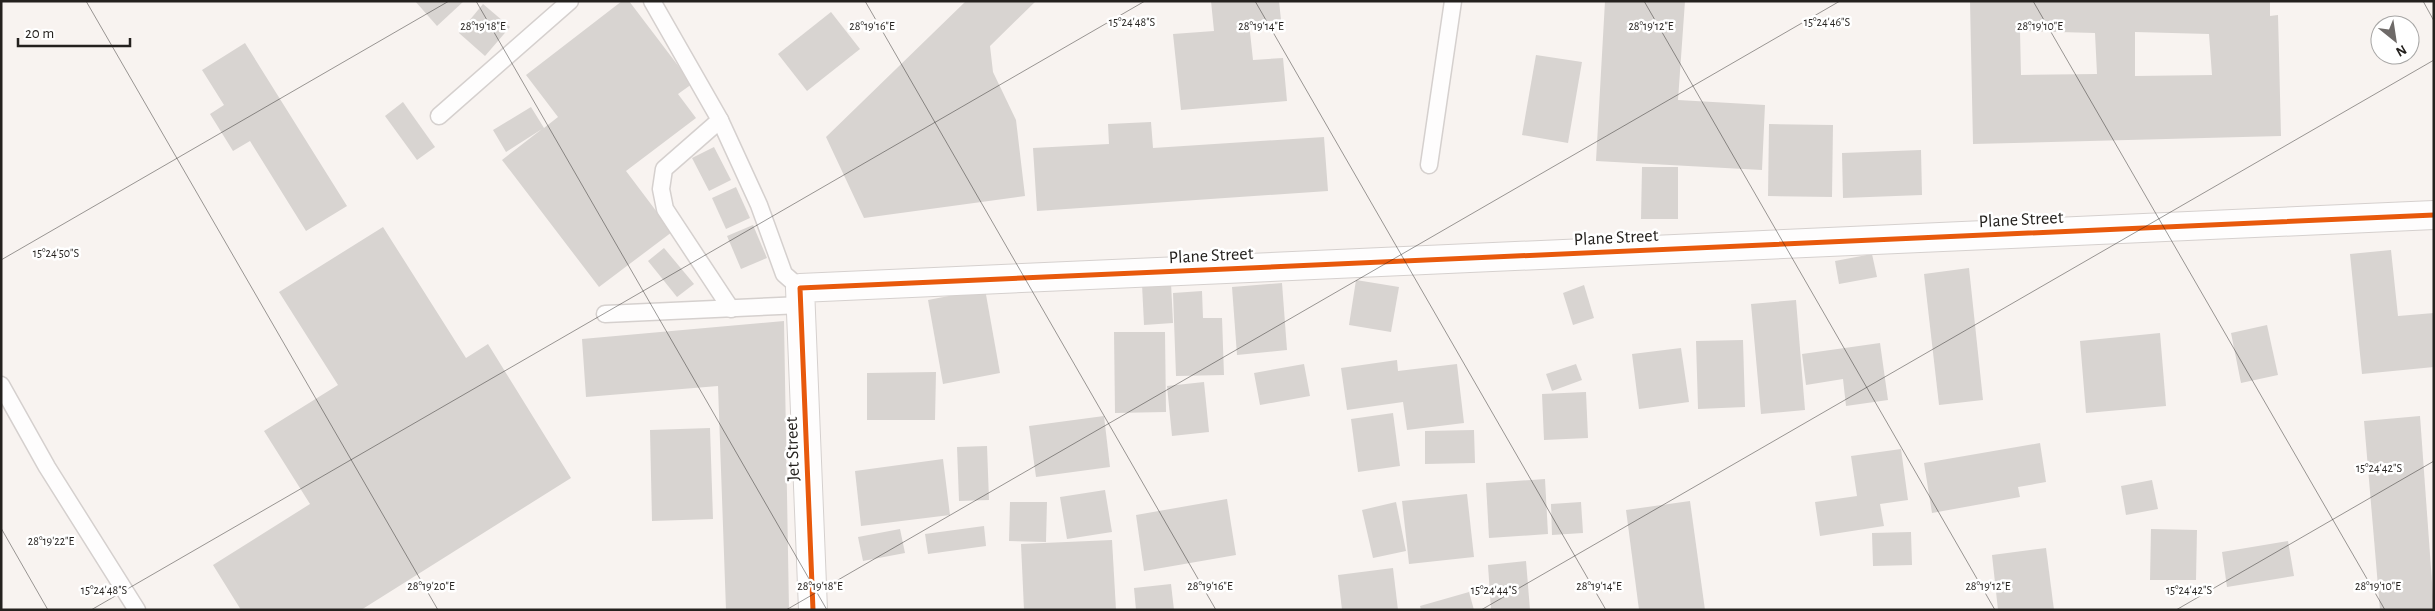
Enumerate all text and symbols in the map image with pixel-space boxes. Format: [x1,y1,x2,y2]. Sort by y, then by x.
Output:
scale bar [18,15,130,47]
north arrow [2370,15,2420,65]
text: 15°24'48"S [1109,16,1156,28]
text: 15°24'46"S [1804,16,1850,28]
text: 28°19'18"E [460,20,506,32]
text: 28°19'16"E [849,20,895,32]
text: 28°19'14"E [1238,20,1284,32]
text: 28°19'12"E [1628,20,1674,32]
text: 28°19'10"E [2017,20,2063,32]
text: 20 m [25,26,54,41]
text: N [2393,42,2409,59]
street label: Plane Street [1978,209,2064,231]
street label: Plane Street [1573,227,1659,249]
street label: Plane Street [1168,245,1254,267]
text: 15°24'50"S [33,247,79,259]
street label: Jet Street [783,416,803,482]
text: 15°24'42"S [2356,462,2402,474]
text: 28°19'22"E [28,535,74,547]
text: 28°19'20"E [407,580,455,592]
text: 28°19'18"E [797,580,843,592]
text: 28°19'16"E [1187,580,1233,592]
text: 28°19'14"E [1576,580,1622,592]
text: 28°19'12"E [1965,580,2011,592]
text: 28°19'10"E [2355,580,2401,592]
text: 15°24'48"S [81,584,128,596]
text: 15°24'44"S [1471,584,1518,596]
text: 15°24'42"S [2166,584,2212,596]

